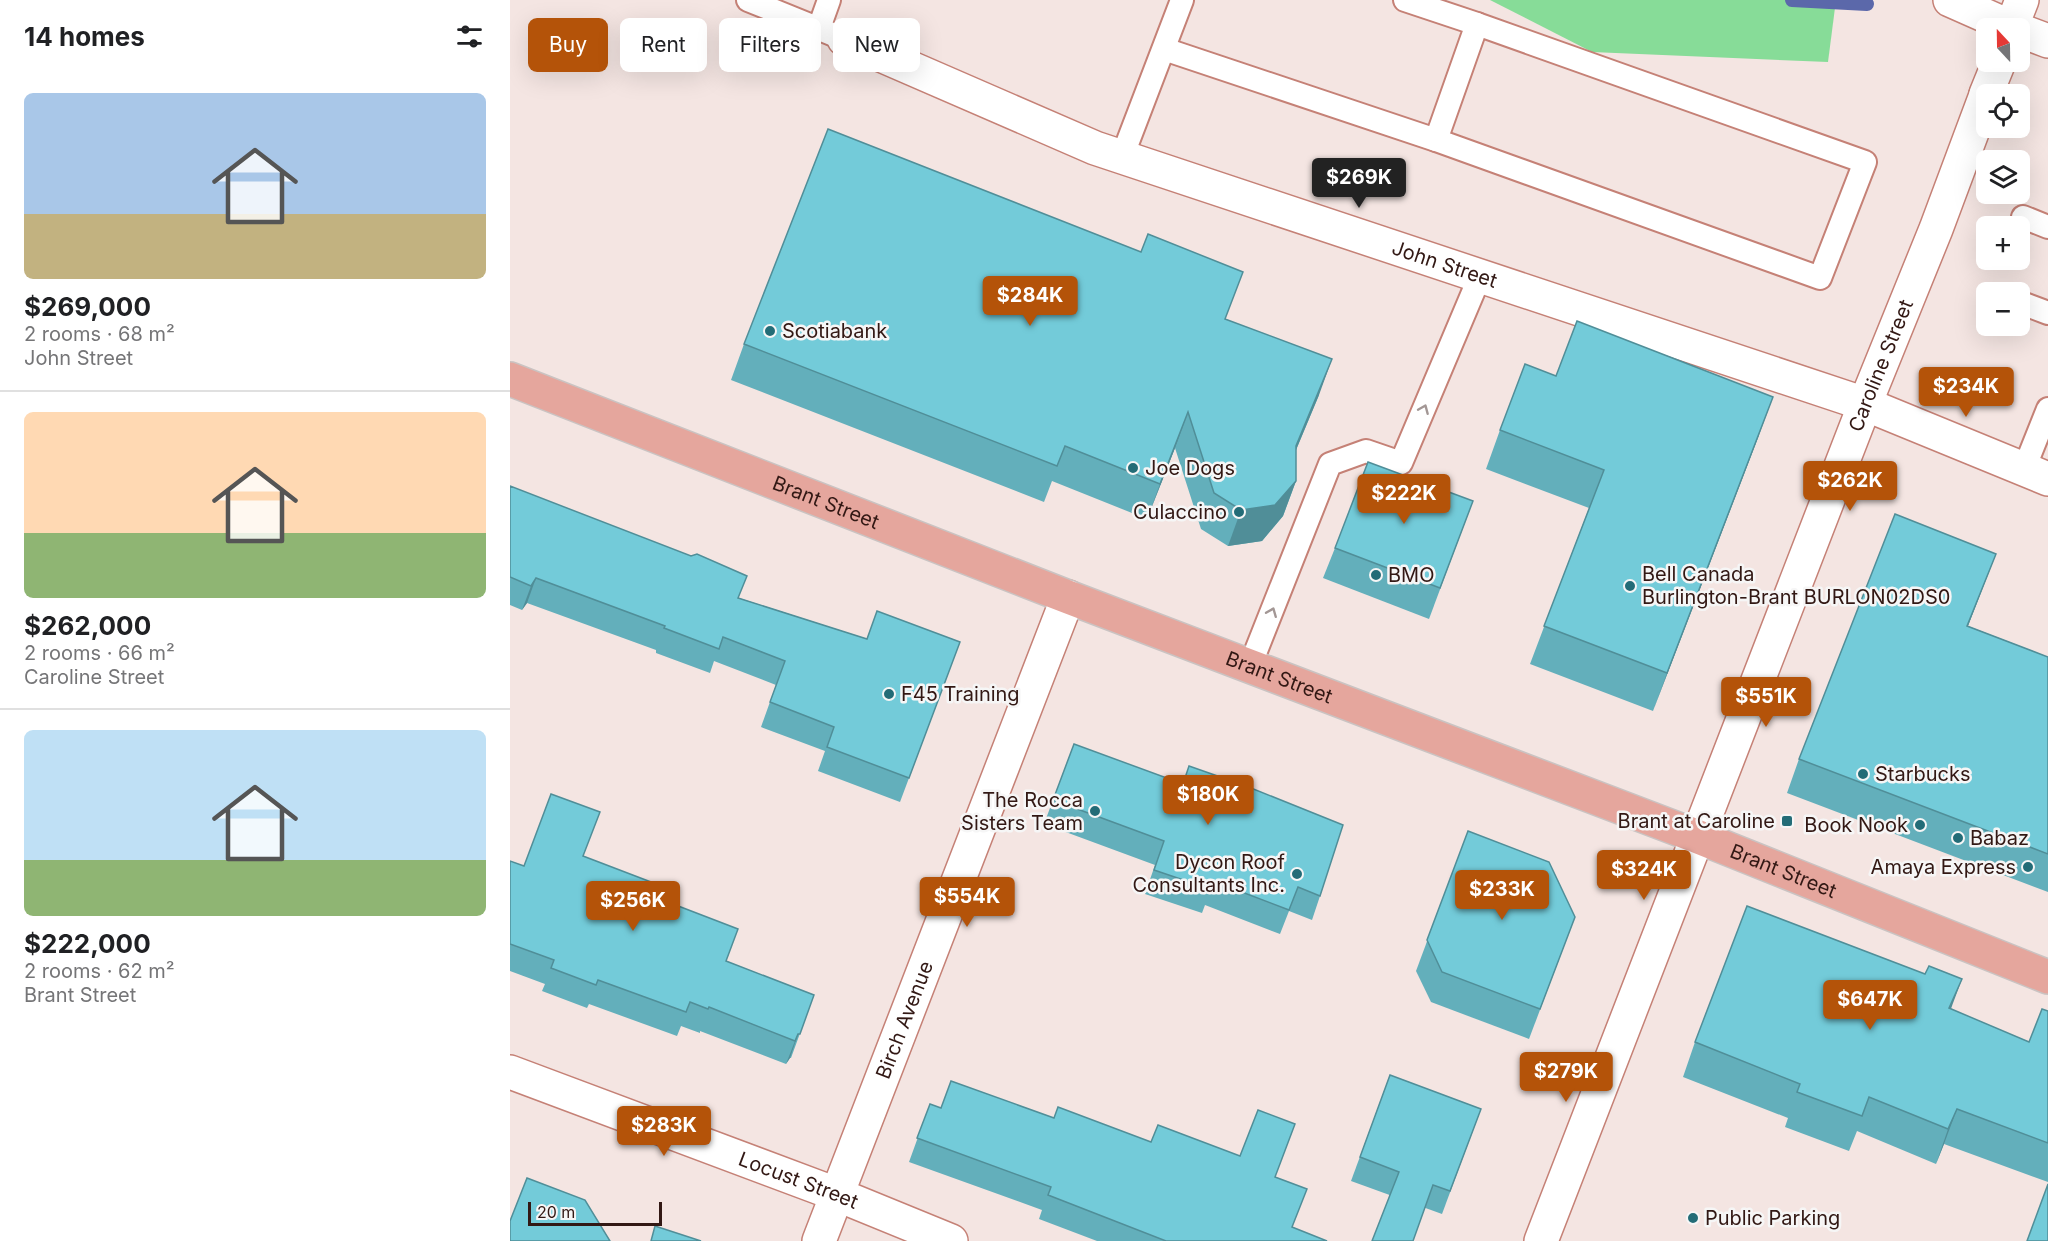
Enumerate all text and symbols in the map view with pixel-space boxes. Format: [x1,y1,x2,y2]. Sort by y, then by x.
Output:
chip: Buy [528,18,608,72]
chip: Rent [620,18,707,72]
chip: Filters [719,18,821,72]
chip: New [833,18,920,72]
north arrow [1976,18,2030,72]
map controls [1976,18,2030,336]
icon: filters [453,20,486,53]
text: 14 homes [24,21,145,52]
button: locate [1976,84,2030,138]
icon: home [201,132,309,240]
button: layers [1976,150,2030,204]
pin: $269K [1317,158,1401,209]
text: $269K [1326,165,1392,189]
button: + [1976,216,2030,270]
street label: John Street [1389,236,1501,293]
pin: $284K [988,276,1072,327]
button: − [1976,282,2030,336]
text: $284K [997,283,1063,307]
text: $269,000 [24,291,151,322]
street label: Caroline Street [1843,296,1918,435]
place label: Scotiabank [782,319,887,343]
text: 2 rooms · 68 m² [24,322,175,346]
marker: Scotiabank [763,324,777,338]
text: John Street [24,346,133,370]
pin: $234K [1924,367,2008,418]
text: $234K [1933,374,1999,398]
one-way arrow [1417,405,1429,416]
icon: home [201,451,309,559]
place label: Joe Dogs [1145,456,1235,480]
marker: Joe Dogs [1126,461,1140,475]
pin: $262K [1808,461,1892,512]
text: $262K [1817,468,1883,492]
street label: Brant Street [769,471,883,534]
pin: $222K [1362,474,1446,525]
text: $222K [1371,481,1437,505]
place label: Culaccino [1133,500,1227,524]
marker: Culaccino [1232,505,1246,519]
place label: Bell Canada Burlington-Brant BURLON02DS0 [1642,562,1950,609]
place label: BMO [1388,563,1434,587]
marker: BMO [1369,568,1383,582]
marker: Bell Canada Burlington-Brant BURLON02DS0 [1623,579,1637,593]
one-way arrow [1264,607,1277,618]
text: $262,000 [24,610,151,641]
text: 2 rooms · 66 m² [24,641,175,665]
street label: Brant Street [1222,646,1336,709]
text: Caroline Street [24,665,164,689]
pin: $551K [1724,677,1808,728]
place label: F45 Training [901,682,1020,706]
text: $551K [1735,684,1797,708]
marker: F45 Training [882,687,896,701]
place label: Starbucks [1875,762,1971,786]
marker: Starbucks [1856,767,1870,781]
icon: home [201,769,309,877]
pin: $180K [1166,775,1250,826]
text: $180K [1177,782,1239,806]
place label: The Rocca Sisters Team [961,788,1083,835]
marker: The Rocca Sisters Team [1088,804,1102,818]
place label: Brant at Caroline [1618,809,1775,833]
place label: Book Nook [1804,813,1908,837]
marker: Brant at Caroline [1780,814,1794,828]
marker: Book Nook [1913,818,1927,832]
place label: Babaz [1970,826,2029,850]
marker: Babaz [1951,831,1965,845]
street label: Brant Street [1727,839,1840,903]
place label: Dycon Roof Consultants Inc. [1132,850,1286,897]
pin: $324K [1602,850,1686,901]
place label: Amaya Express [1871,855,2016,879]
text: $324K [1611,857,1677,881]
marker: Amaya Express [2021,860,2035,874]
marker: Dycon Roof Consultants Inc. [1290,867,1304,881]
pin: $233K [1460,870,1544,921]
pin: $554K [925,877,1009,928]
text: $233K [1469,877,1535,901]
pin: $256K [591,881,675,932]
text: $554K [934,884,1000,908]
text: $256K [600,888,666,912]
text: $222,000 [24,928,151,959]
street label: Birch Avenue [871,958,938,1082]
text: 2 rooms · 62 m² [24,959,175,983]
pin: $647K [1828,980,1912,1031]
text: Brant Street [24,983,136,1007]
text: $647K [1837,987,1903,1011]
pin: $279K [1524,1052,1608,1103]
text: $279K [1534,1059,1598,1083]
pin: $283K [622,1106,706,1157]
text: $283K [631,1113,697,1137]
street label: Locust Street [735,1147,862,1214]
scale bar [528,1199,662,1226]
text: 20 m [537,1202,575,1222]
place label: Public Parking [1705,1206,1840,1230]
marker: Public Parking [1686,1211,1700,1225]

